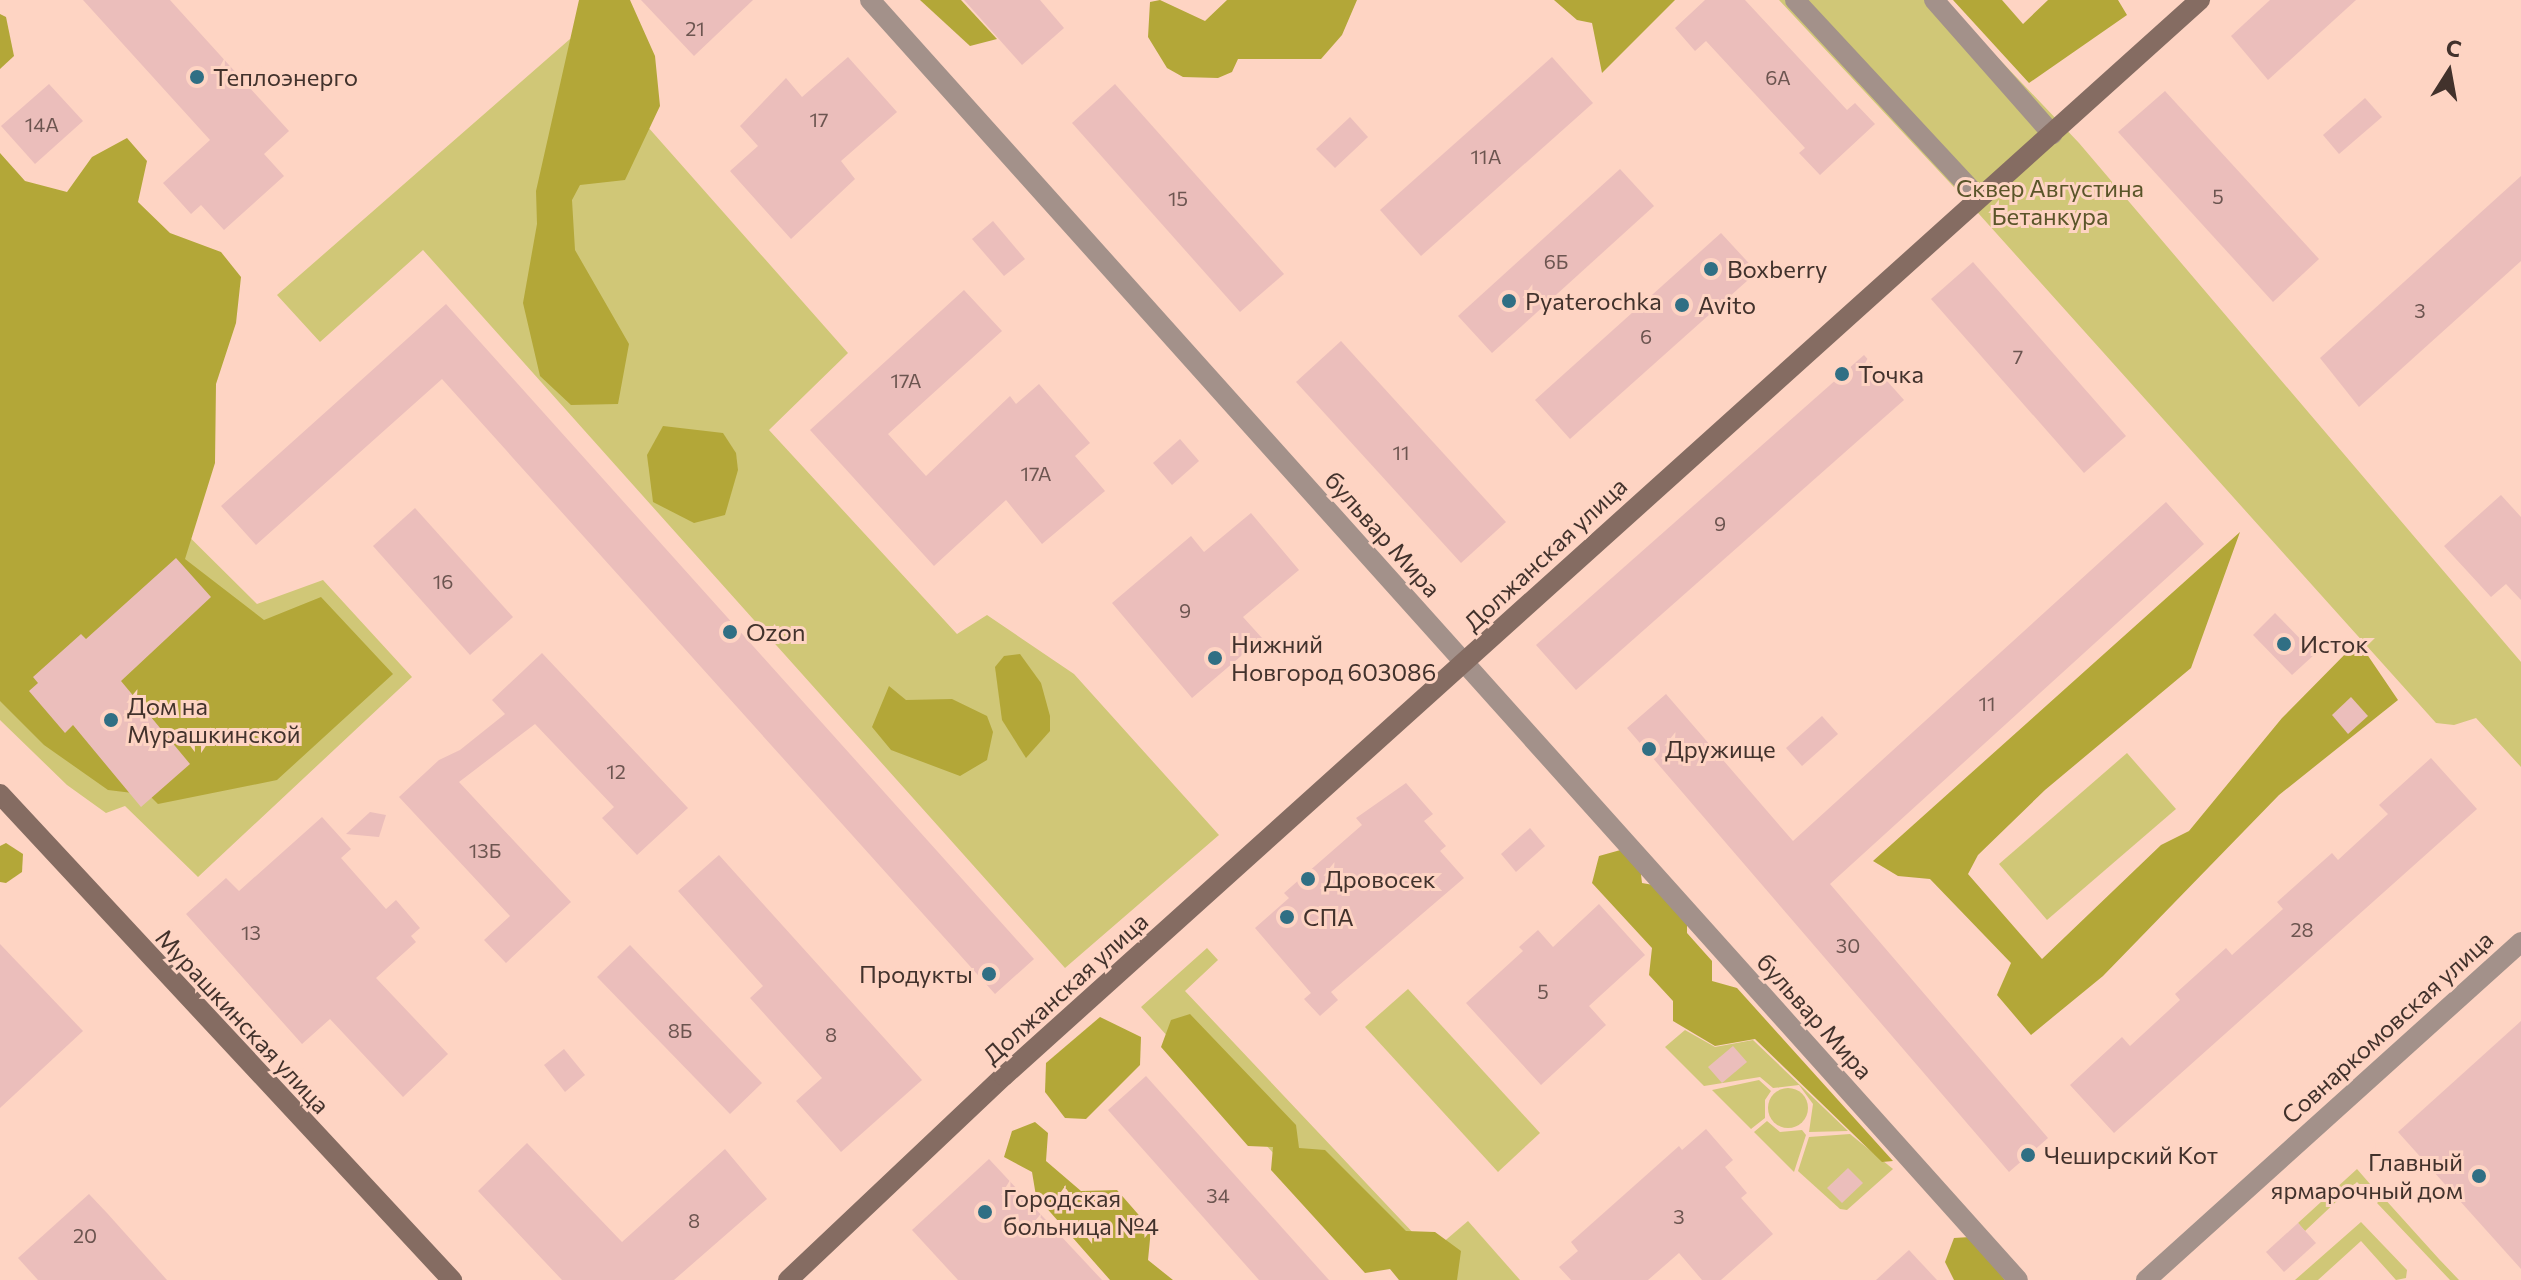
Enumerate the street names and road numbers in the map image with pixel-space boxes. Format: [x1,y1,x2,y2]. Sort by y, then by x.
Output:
street label: бульвар Мира [1319,465,1447,603]
street label: Должанская улица [1458,471,1632,637]
street label: Должанская улица [977,906,1153,1070]
street label: Мурашкинская улица [150,923,336,1119]
street label: Совнаркомовская улица [2275,925,2499,1129]
street label: бульвар Мира [1751,947,1879,1085]

